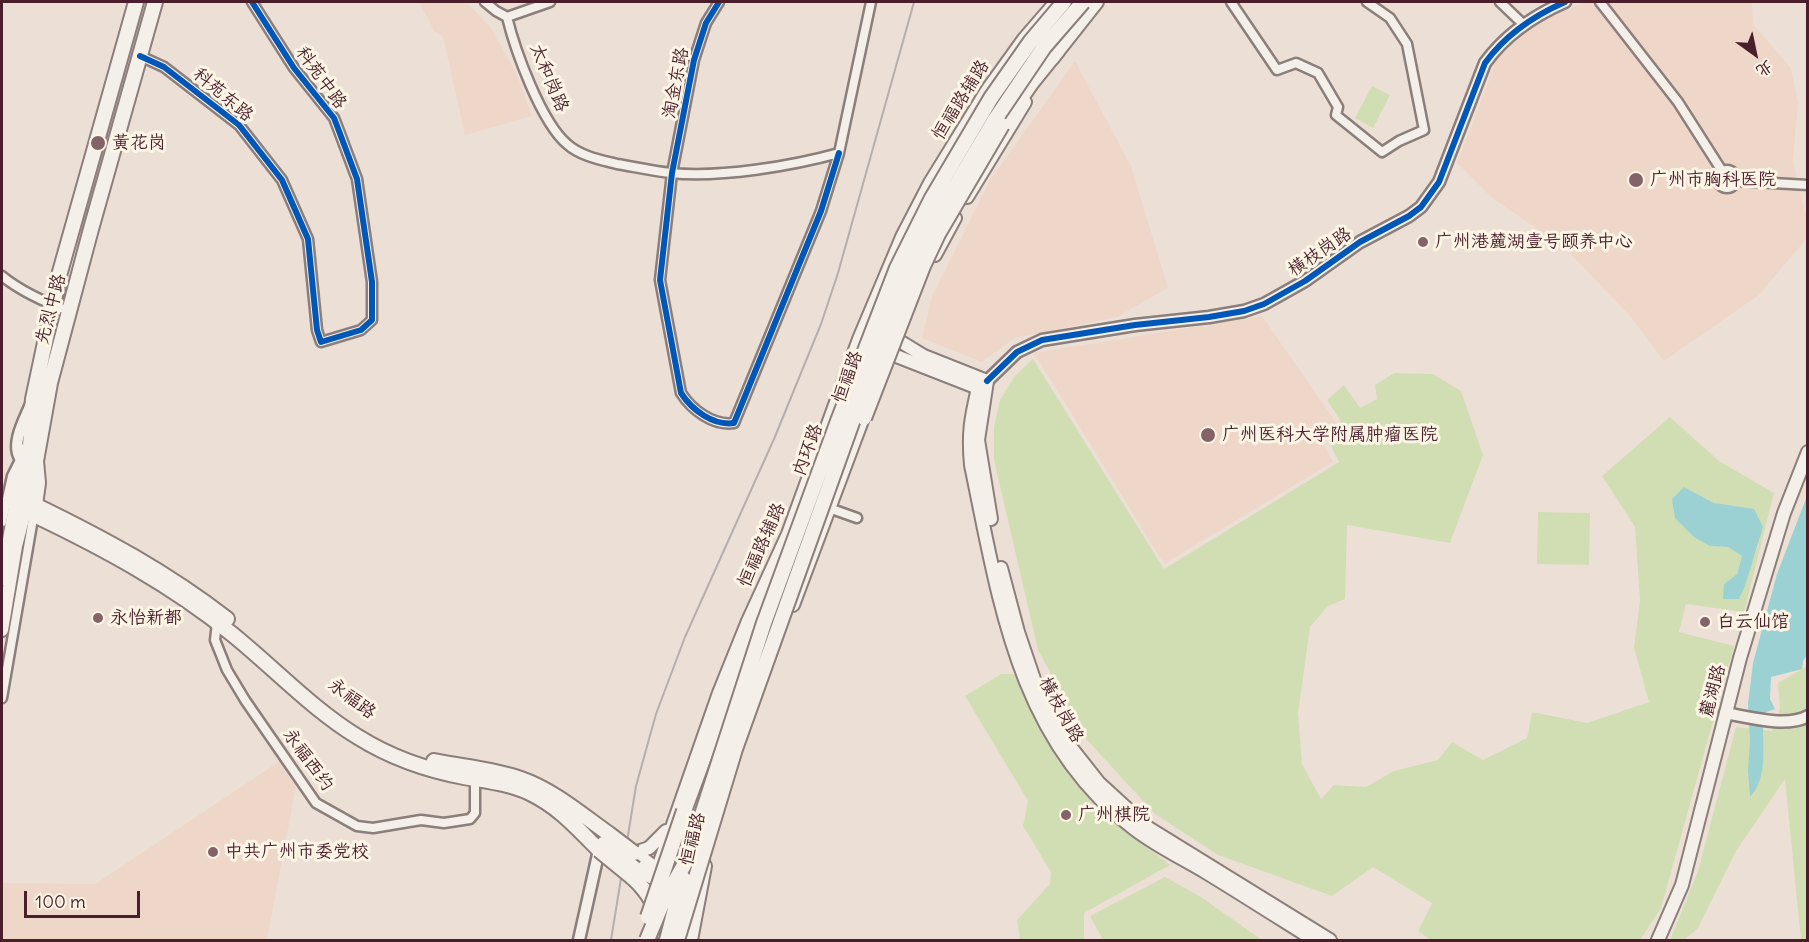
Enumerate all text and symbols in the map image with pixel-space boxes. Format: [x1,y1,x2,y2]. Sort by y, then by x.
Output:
north arrow [1725,24,1785,84]
street label: 太和岗路 [525,41,573,115]
street label: 科苑中路 [291,43,351,113]
street label: 淘金东路 [659,46,693,120]
street label: 恒福路辅路 [928,56,994,144]
text: 北 [1753,56,1777,82]
street label: 科苑东路 [188,64,258,126]
place label: 黄花岗 [112,132,166,154]
marker: 黄花岗 [89,134,107,152]
place label: 广州市胸科医院 [1650,169,1776,191]
marker: 广州市胸科医院 [1627,171,1645,189]
street label: 横枝岗路 [1284,223,1356,281]
place label: 广州港麓湖壹号颐养中心 [1435,231,1633,253]
marker: 广州港麓湖壹号颐养中心 [1416,235,1430,249]
street label: 先烈中路 [31,271,71,347]
street label: 恒福路 [829,348,867,406]
street label: 内环路 [789,421,827,479]
place label: 广州医科大学附属肿瘤医院 [1222,424,1438,446]
marker: 广州医科大学附属肿瘤医院 [1199,426,1217,444]
street label: 恒福路辅路 [734,499,790,591]
place label: 永怡新都 [110,607,182,629]
marker: 永怡新都 [91,611,105,625]
place label: 白云仙馆 [1717,611,1789,633]
marker: 白云仙馆 [1698,615,1712,629]
street label: 麓湖路 [1696,662,1730,720]
street label: 横枝岗路 [1034,673,1088,747]
street label: 永福路 [324,674,380,724]
street label: 永福西约 [278,725,338,795]
place label: 广州棋院 [1078,804,1150,826]
marker: 广州棋院 [1059,808,1073,822]
street label: 恒福路 [676,810,710,868]
place label: 中共广州市委党校 [225,841,369,863]
marker: 中共广州市委党校 [206,845,220,859]
scale bar [27,879,142,917]
text: 100 m [35,890,86,913]

